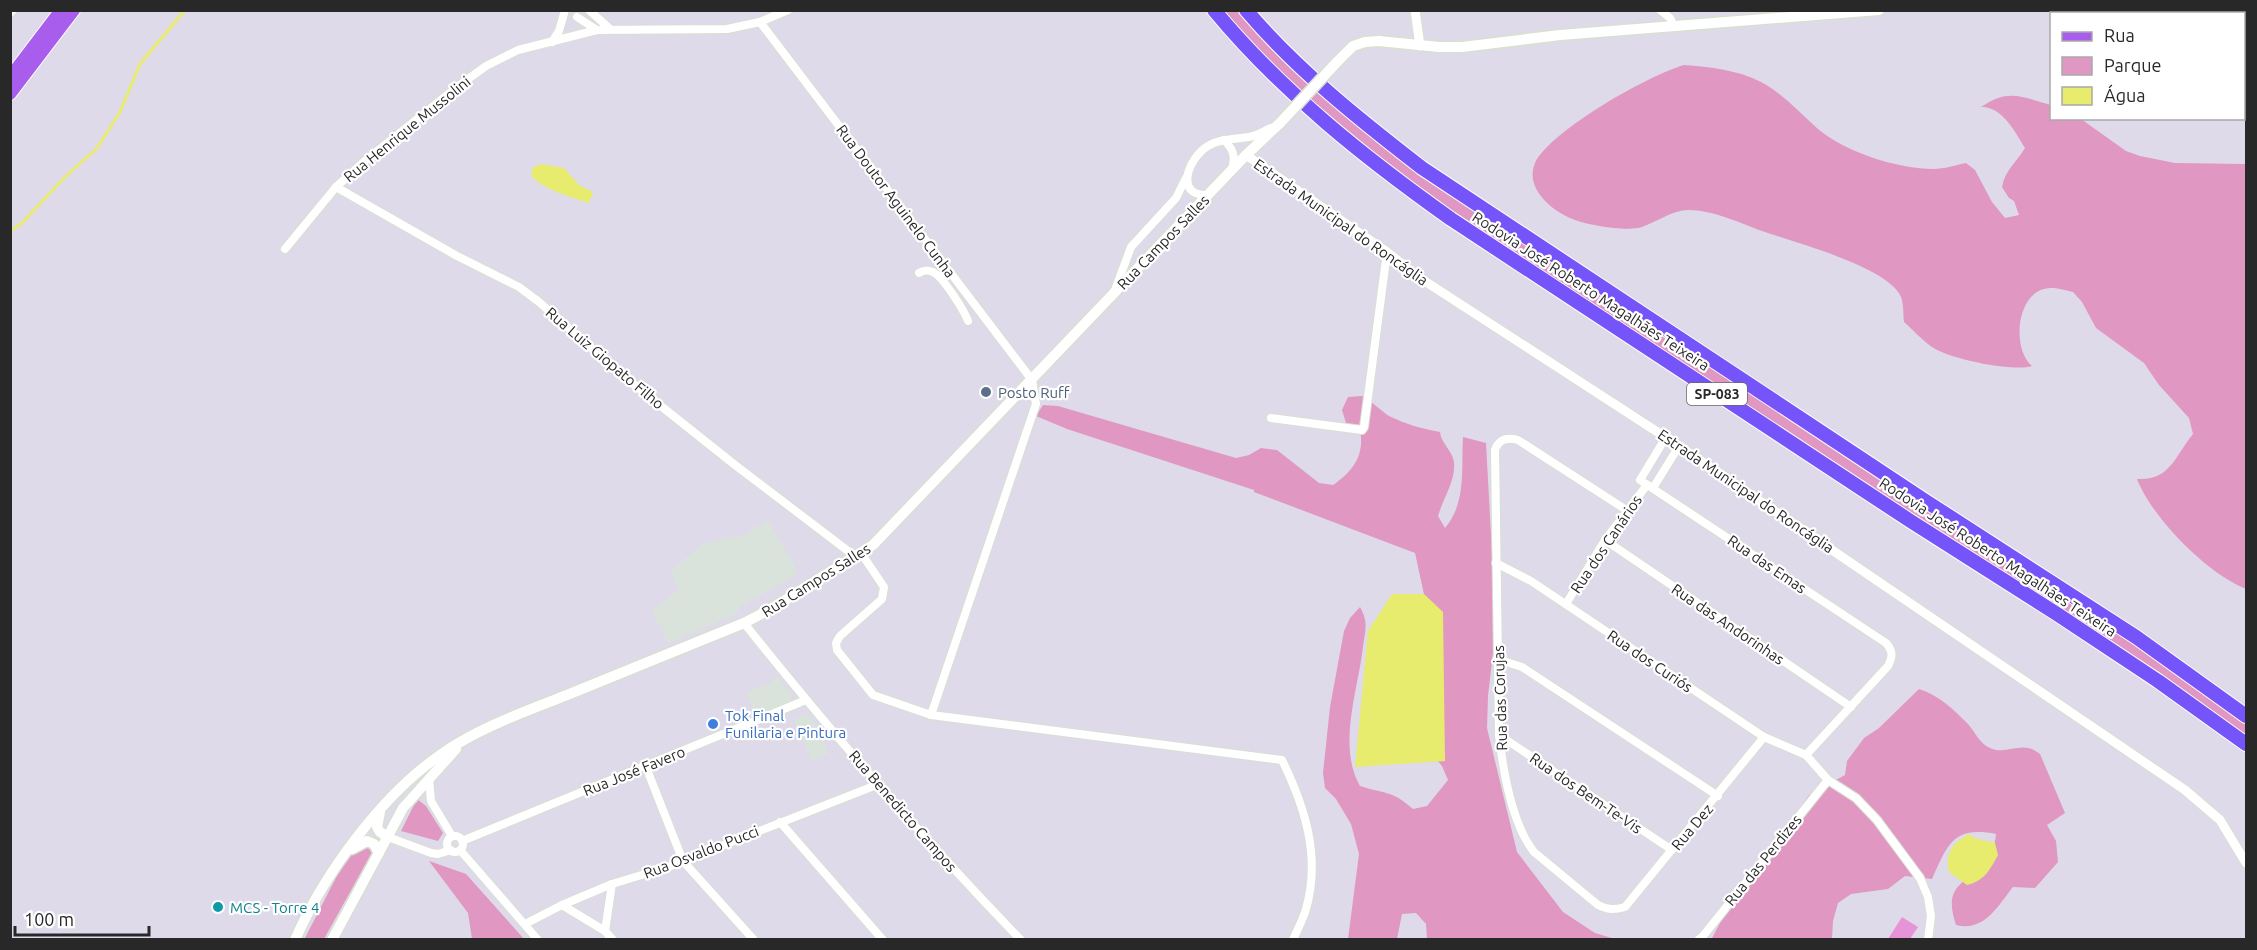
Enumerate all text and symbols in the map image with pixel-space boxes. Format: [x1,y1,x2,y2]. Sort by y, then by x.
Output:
legend [2050,12,2245,120]
text: Rua [2104,25,2135,45]
text: Parque [2104,55,2161,75]
street label: Rua Henrique Mussolini [340,73,474,185]
text: Água [2104,84,2146,105]
street label: Rua Doutor Aguinelo Cunha [833,121,959,281]
street label: Estrada Municipal do Roncáglia [1251,155,1431,289]
street label: Rua Campos Salles [1114,191,1212,293]
street label: Rodovia José Roberto Magalhães Teixeira [1469,208,1713,374]
street label: Rua Luiz Giopato Filho [542,304,668,412]
road number: SP-083 [1687,383,1747,405]
place label: Posto Ruff [998,384,1070,401]
marker: Posto Ruff [979,385,993,399]
street label: Estrada Municipal do Roncáglia [1655,426,1837,556]
street label: Rodovia José Roberto Magalhães Teixeira [1876,474,2120,640]
street label: Rua dos Canários [1567,492,1645,596]
street label: Rua das Emas [1724,531,1810,597]
street label: Rua Campos Salles [759,540,873,620]
street label: Rua das Andorinhas [1669,580,1787,668]
street label: Rua dos Curiós [1604,626,1696,696]
street label: Rua das Corujas [1490,645,1510,751]
place label: Tok Final Funilaria e Pintura [725,707,846,741]
marker: Tok Final Funilaria e Pintura [706,717,720,731]
street label: Rua José Favero [581,743,687,799]
street label: Rua Benedicto Campos [846,747,960,875]
street label: Rua dos Bem-Te-Vis [1527,749,1645,837]
street label: Rua Dez [1668,800,1716,853]
street label: Rua das Perdizes [1721,811,1805,909]
street label: Rua Osvaldo Pucci [641,822,761,882]
scale bar [15,899,148,937]
place label: MCS - Torre 4 [230,899,319,916]
marker: MCS - Torre 4 [211,900,225,914]
text: 100 m [24,909,74,929]

